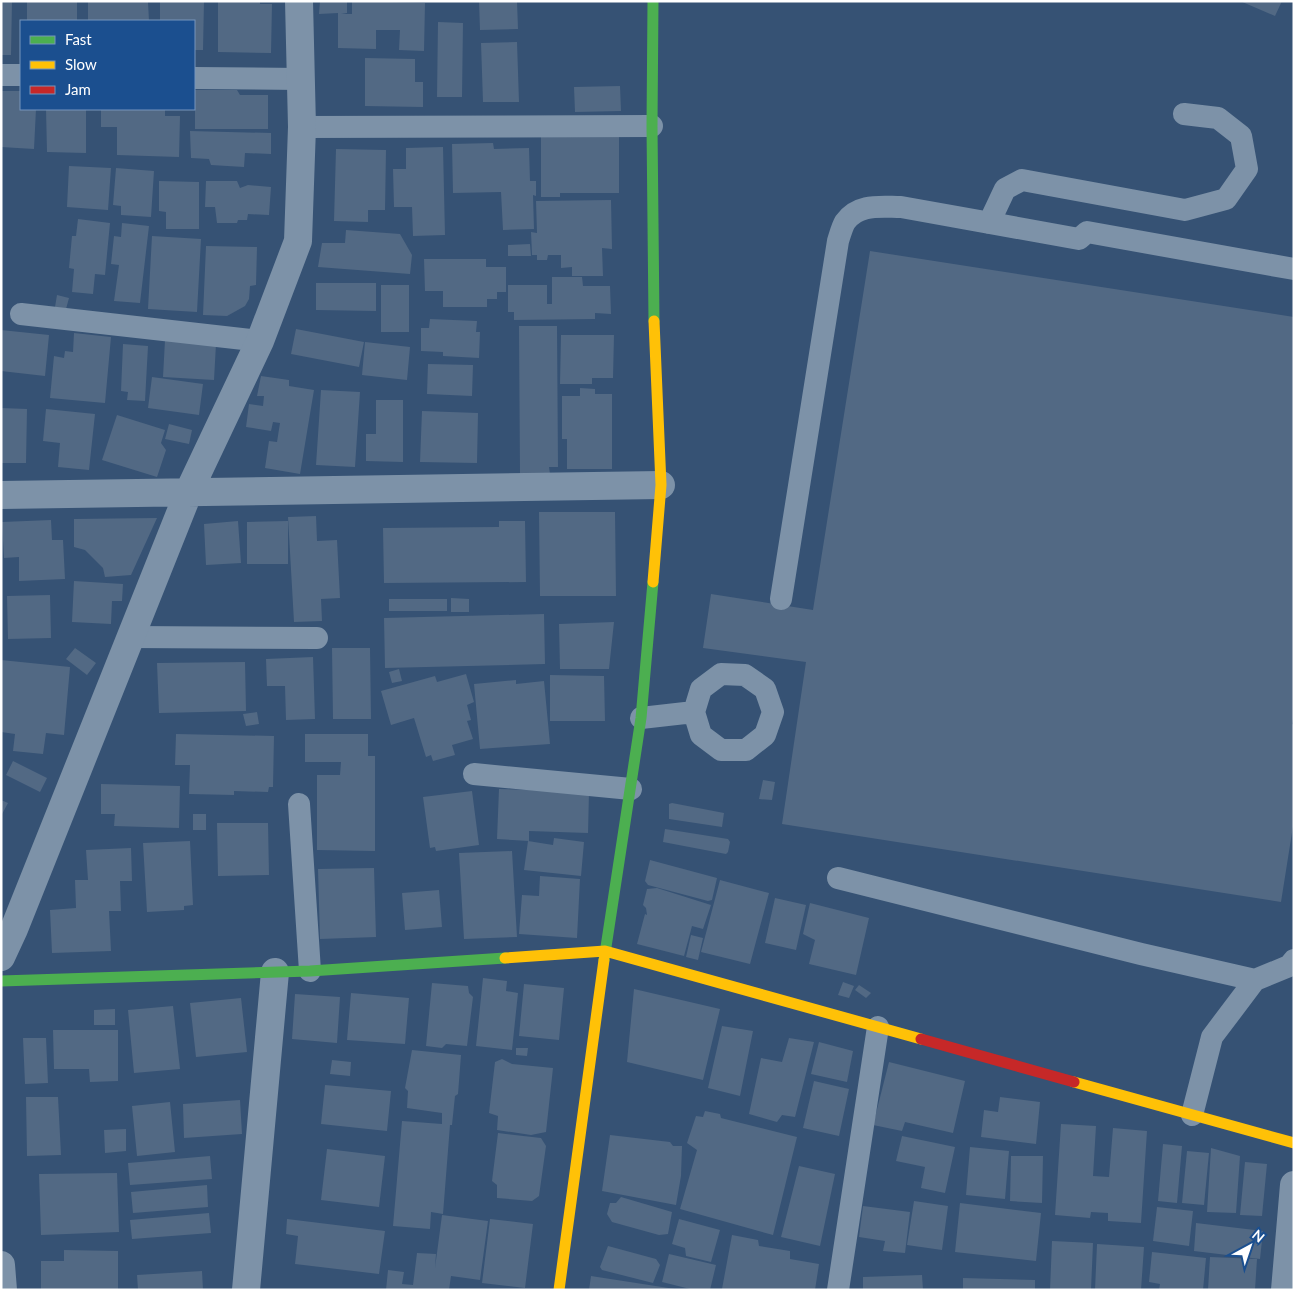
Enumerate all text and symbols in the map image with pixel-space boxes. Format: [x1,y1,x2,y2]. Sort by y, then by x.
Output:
legend [20,20,195,110]
text: Fast [65,30,92,48]
text: Slow [65,55,97,73]
text: Jam [65,80,91,98]
north arrow [1225,1221,1275,1271]
text: N [1249,1226,1268,1246]

